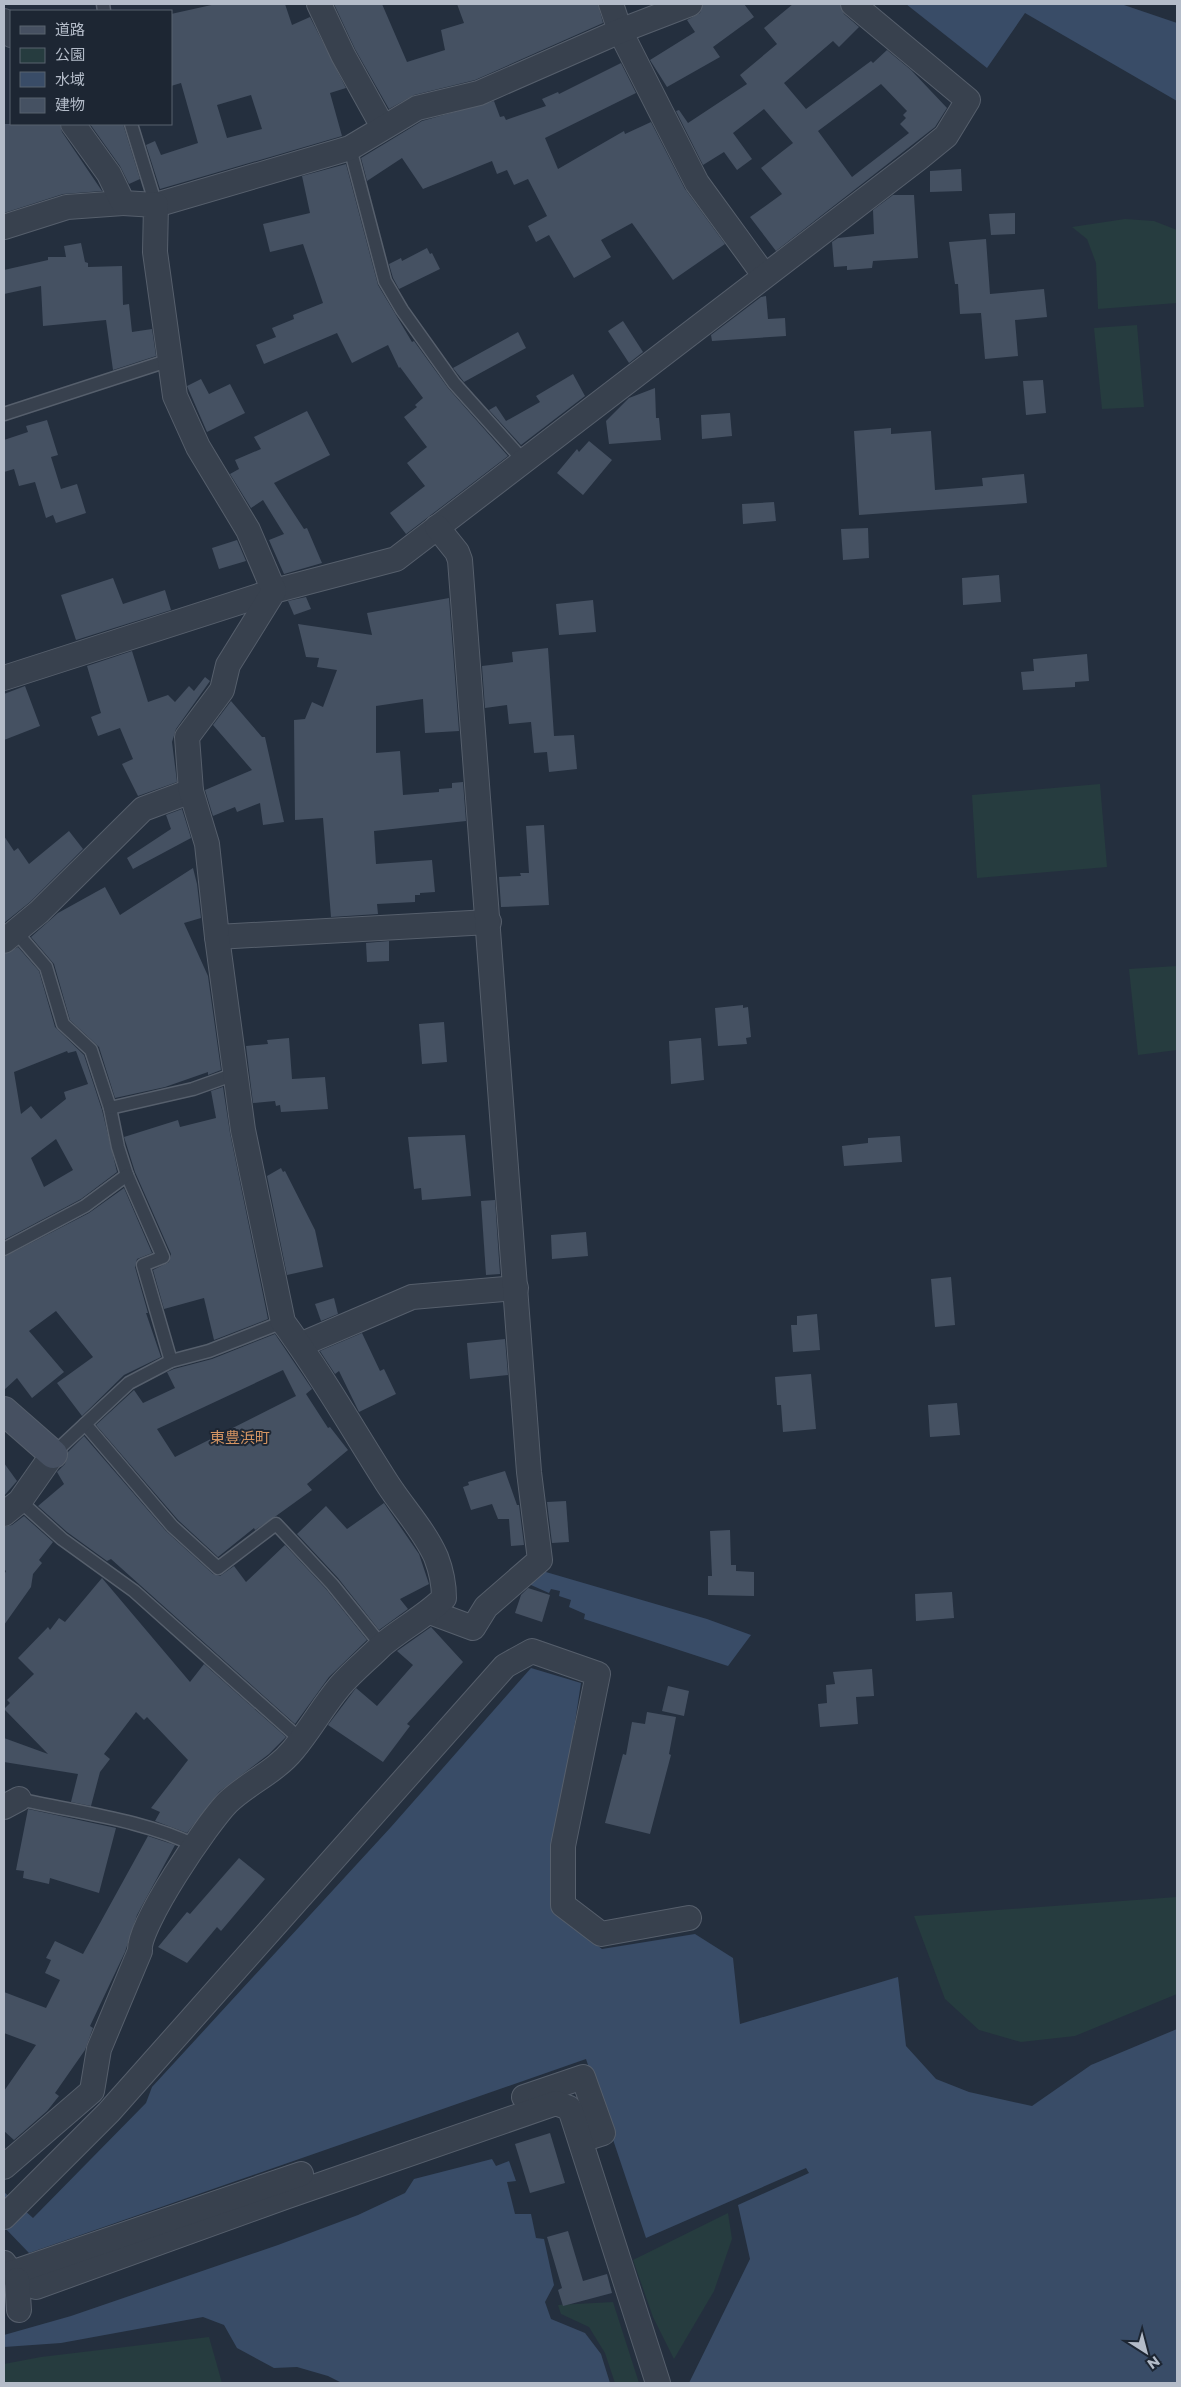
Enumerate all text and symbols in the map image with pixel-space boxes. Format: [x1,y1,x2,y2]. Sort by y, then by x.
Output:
legend [10,10,172,125]
text: 道路 [55,20,85,39]
text: 公園 [55,45,85,64]
text: 水域 [55,70,85,89]
text: 建物 [55,95,85,114]
district label: 東豊浜町 [210,1428,270,1447]
north arrow [1121,2327,1171,2377]
text: N [1144,2352,1164,2373]

